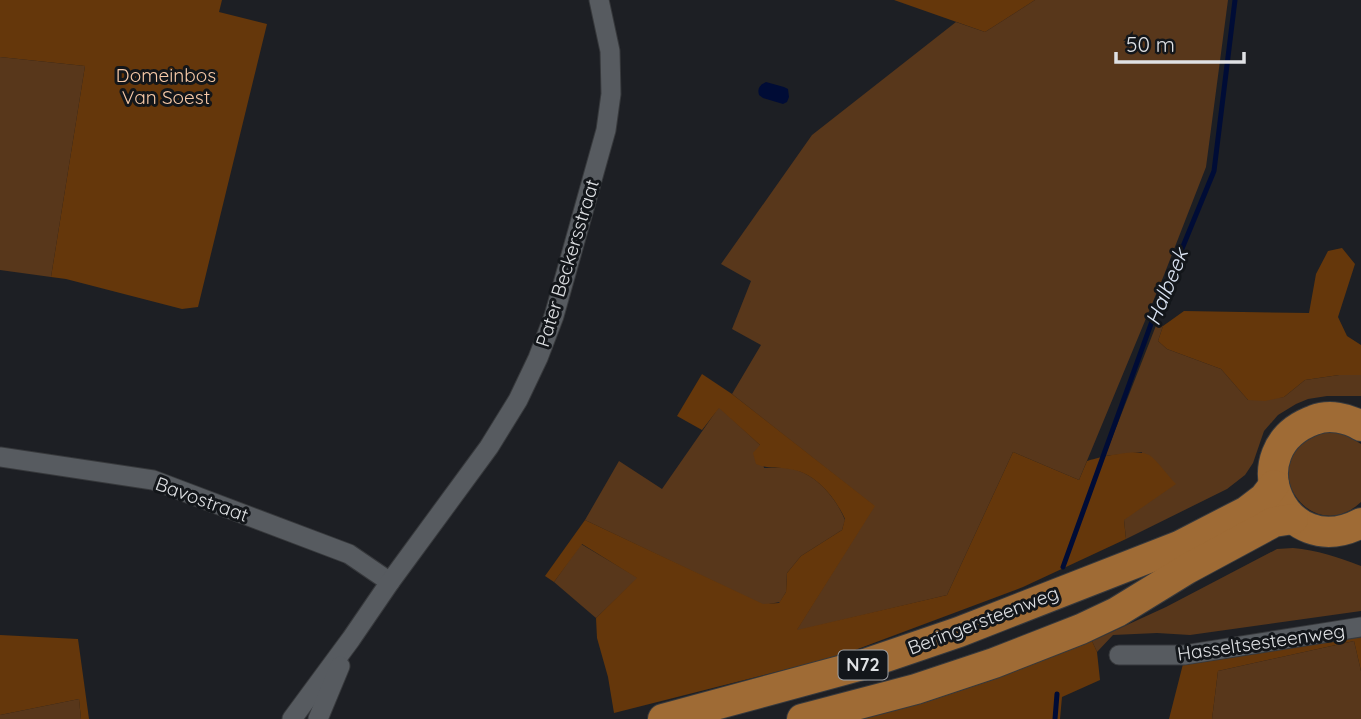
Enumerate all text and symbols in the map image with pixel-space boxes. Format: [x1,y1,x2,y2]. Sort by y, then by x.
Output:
scale bar [1116,21,1244,65]
text: 50 m [1126,31,1175,57]
park label: Domeinbos Van Soest [116,63,216,109]
street label: Pater Beckersstraat [530,176,604,350]
water label: Halbeek [1139,243,1194,329]
street label: Bavostraat [152,471,252,527]
street label: Beringersteenweg [904,580,1062,660]
street label: Hasseltsesteenweg [1176,618,1346,666]
road number: N72 [838,650,888,680]

